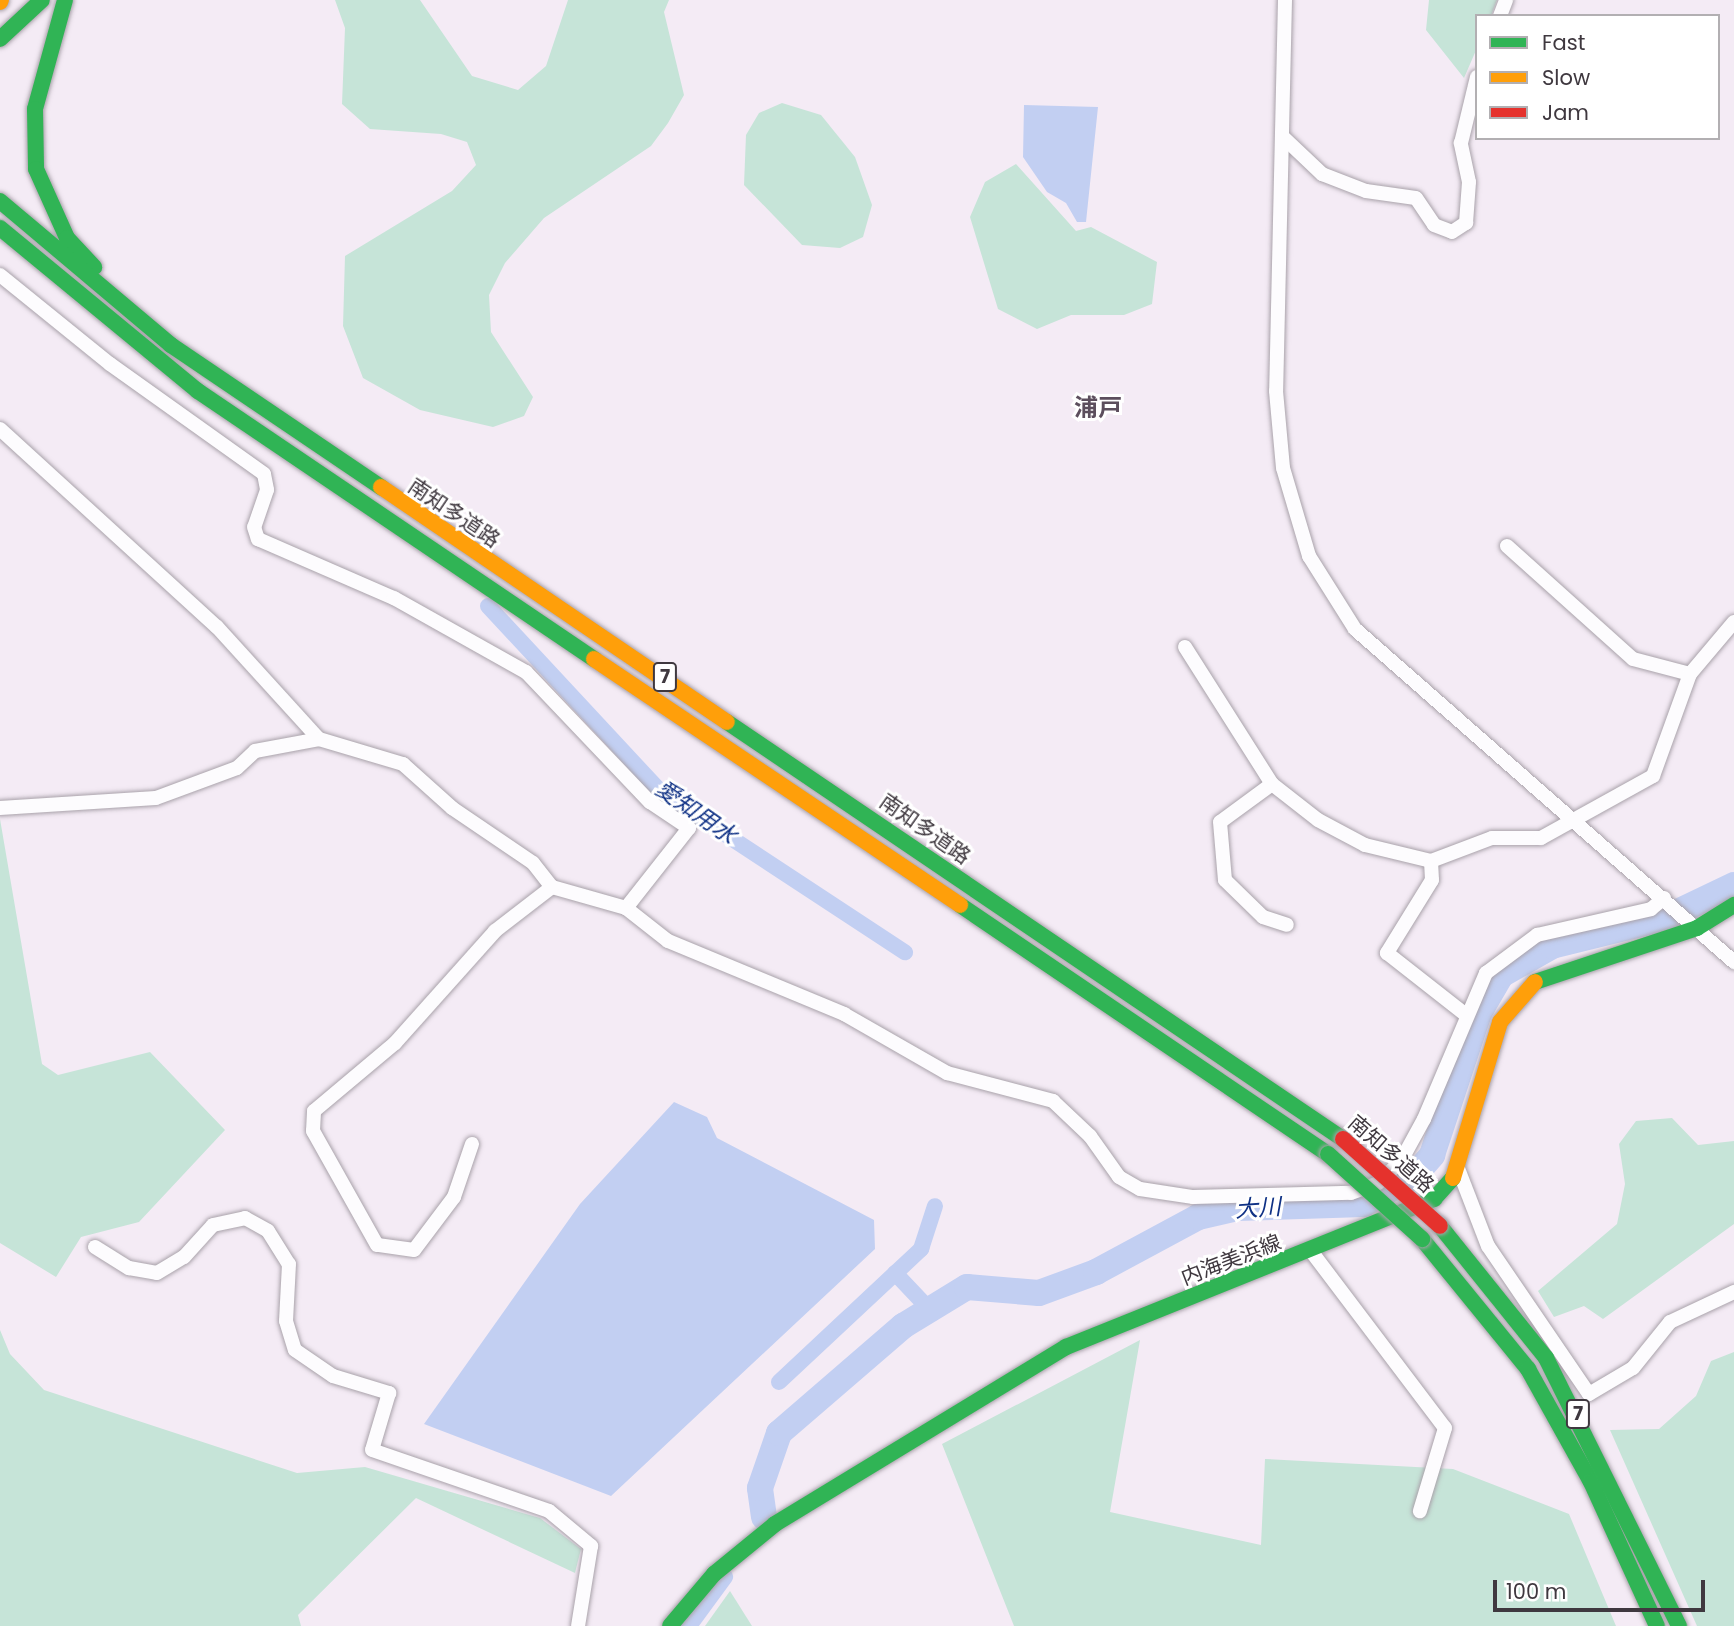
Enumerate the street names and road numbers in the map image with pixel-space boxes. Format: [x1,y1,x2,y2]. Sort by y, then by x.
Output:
street label: 南知多道路 [403,473,505,553]
road number: 7 [653,662,677,692]
street label: 南知多道路 [875,789,975,869]
street label: 南知多道路 [1343,1110,1439,1198]
street label: 内海美浜線 [1177,1229,1285,1291]
road number: 7 [1566,1398,1590,1430]

